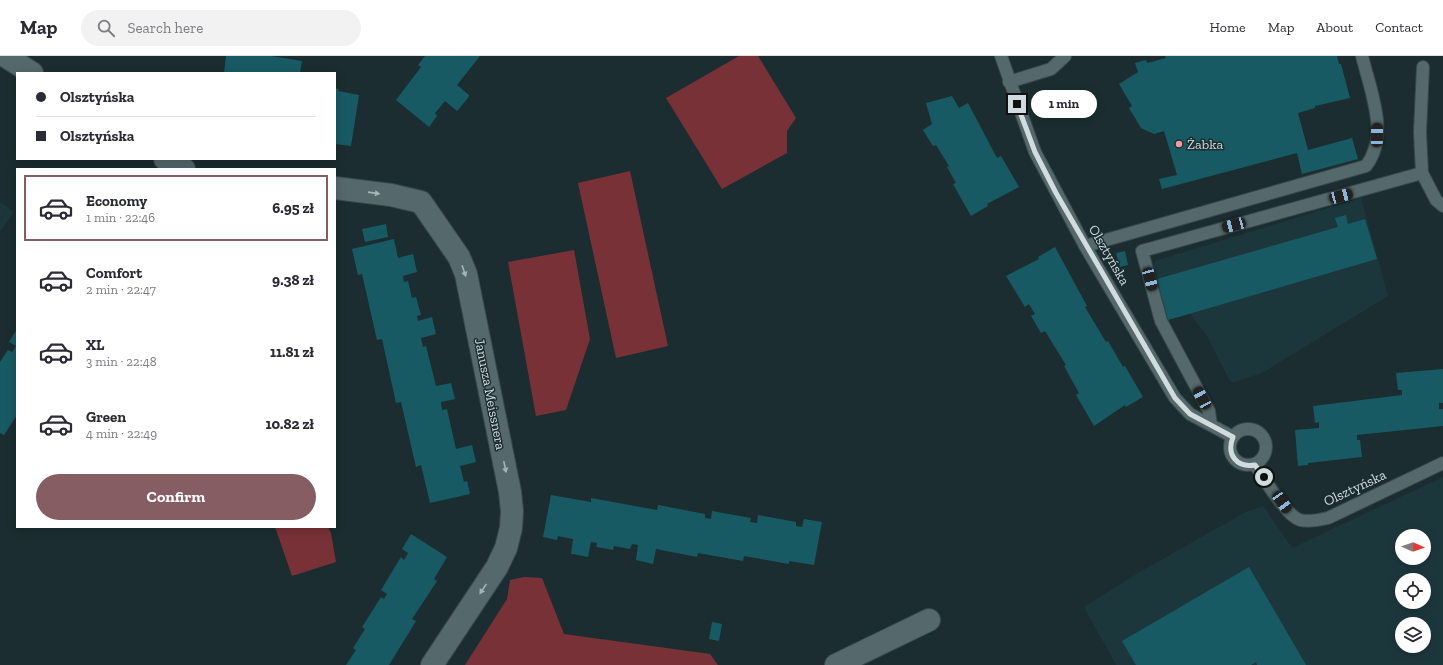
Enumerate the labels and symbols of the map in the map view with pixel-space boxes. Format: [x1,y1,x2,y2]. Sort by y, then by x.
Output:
callout: 1 min [1031,90,1097,118]
route end [1008,95,1026,113]
car [1371,123,1383,147]
place label: Żabka [1187,136,1224,153]
marker: Żabka [1174,139,1184,149]
car [1328,187,1354,205]
one-way arrow [368,190,380,196]
car [1221,216,1247,234]
street label: Olsztyńska [1085,222,1133,288]
one-way arrow [462,265,468,277]
car [1141,266,1159,292]
street label: Janusza Meissnera [471,337,509,451]
car [1191,385,1213,411]
one-way arrow [502,461,508,473]
street label: Olsztyńska [1321,466,1389,510]
route start [1255,468,1273,486]
car [1270,489,1294,515]
north arrow [1395,529,1431,565]
one-way arrow [479,583,486,595]

